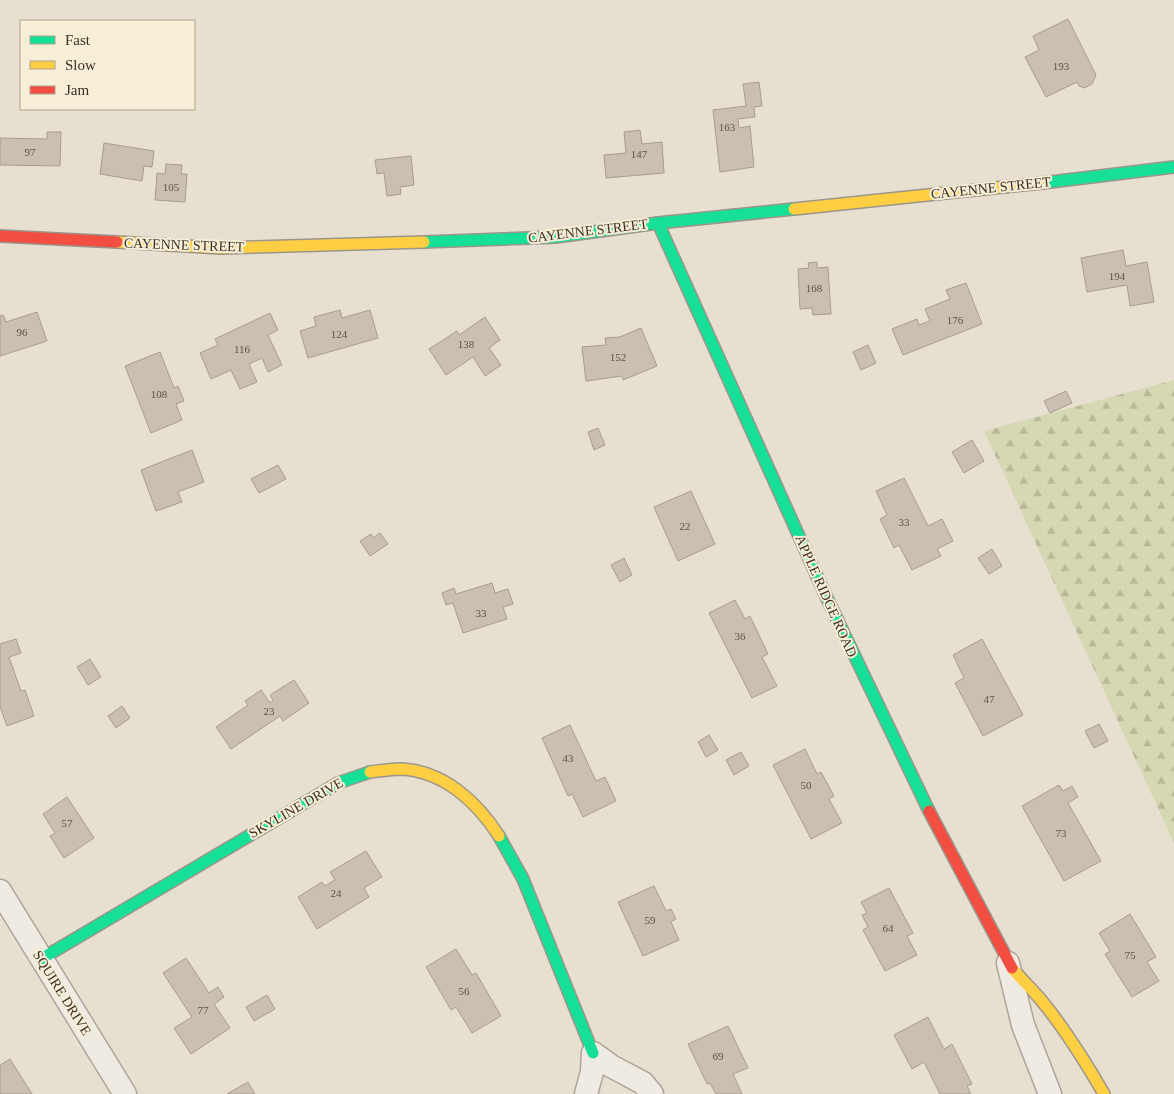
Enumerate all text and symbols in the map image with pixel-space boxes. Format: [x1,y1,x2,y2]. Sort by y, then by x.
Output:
legend [20,20,195,110]
text: Fast [65,32,91,48]
text: Slow [65,57,96,73]
house number: 193 [1053,60,1070,72]
text: Jam [65,82,89,98]
house number: 163 [719,121,736,133]
house number: 97 [25,146,36,158]
house number: 147 [631,148,648,160]
street label: CAYENNE STREET [930,174,1052,202]
house number: 105 [163,181,180,193]
street label: CAYENNE STREET [527,216,649,246]
street label: CAYENNE STREET [124,235,245,255]
house number: 194 [1109,270,1126,282]
house number: 168 [806,282,823,294]
house number: 176 [947,314,964,326]
house number: 96 [17,326,28,338]
house number: 124 [331,328,348,340]
house number: 138 [458,338,475,350]
house number: 116 [234,343,251,355]
house number: 152 [610,351,626,363]
house number: 108 [151,388,168,400]
house number: 33 [899,516,910,528]
house number: 22 [680,520,691,532]
street label: APPLE RIDGE ROAD [792,533,860,659]
house number: 33 [476,607,487,619]
house number: 36 [735,630,746,642]
house number: 47 [984,693,995,705]
house number: 23 [264,705,275,717]
house number: 43 [563,752,574,764]
street label: SKYLINE DRIVE [246,775,346,841]
house number: 50 [801,779,812,791]
house number: 57 [62,817,73,829]
house number: 73 [1056,827,1067,839]
house number: 24 [331,887,342,899]
house number: 59 [645,914,656,926]
house number: 64 [883,922,894,934]
street label: SQUIRE DRIVE [30,948,94,1038]
house number: 75 [1125,949,1136,961]
house number: 56 [459,985,470,997]
house number: 77 [198,1004,209,1016]
house number: 69 [713,1050,724,1062]

